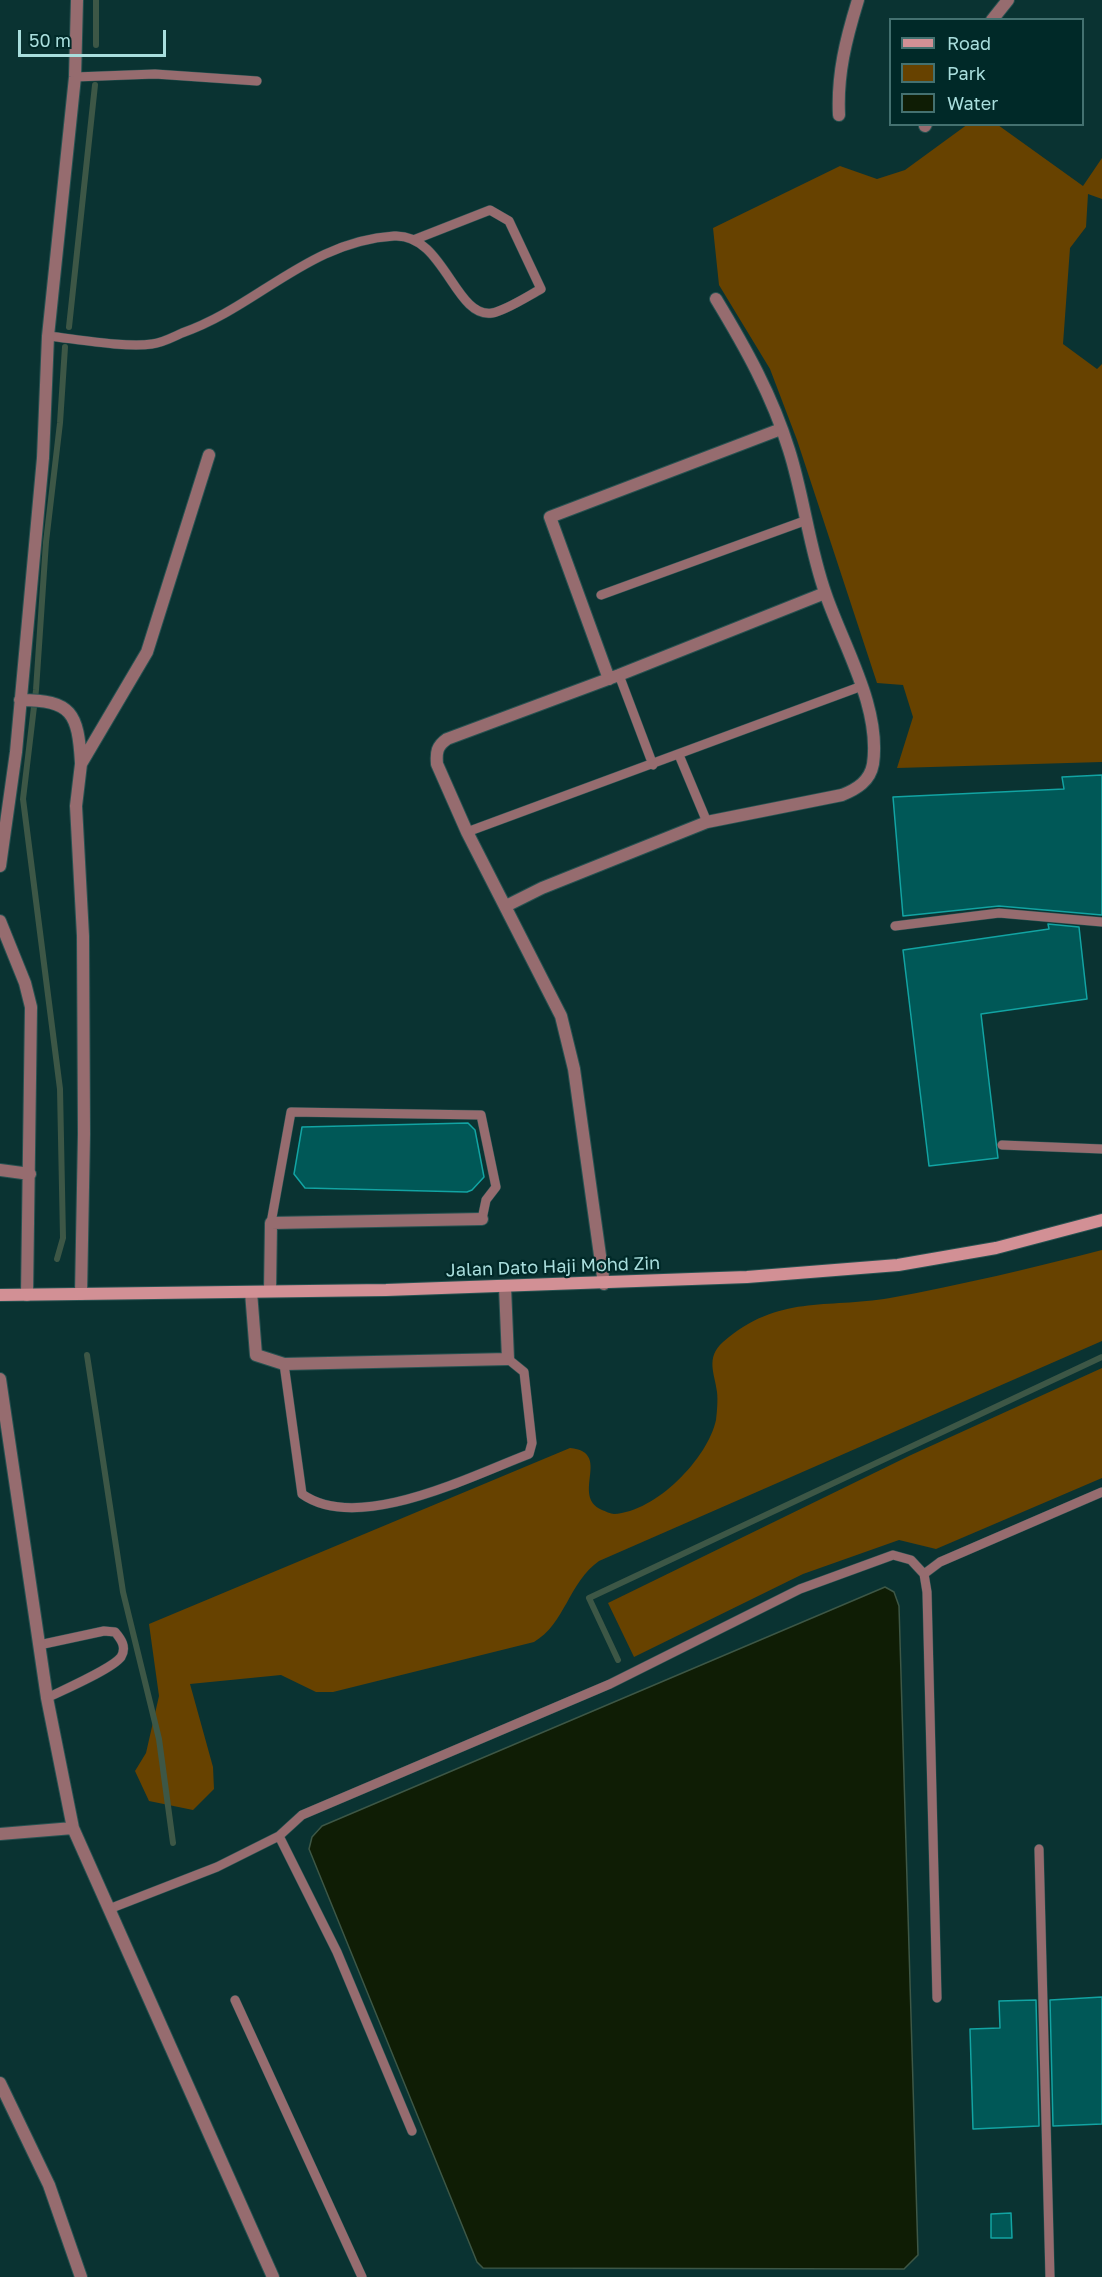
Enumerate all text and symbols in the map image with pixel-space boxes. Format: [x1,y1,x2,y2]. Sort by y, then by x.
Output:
scale bar [21,18,170,56]
legend [889,18,1084,126]
text: 50 m [29,29,71,51]
text: Road [947,32,991,54]
text: Park [947,62,986,84]
text: Water [947,92,998,114]
street label: Jalan Dato Haji Mohd Zin [446,1252,660,1282]

